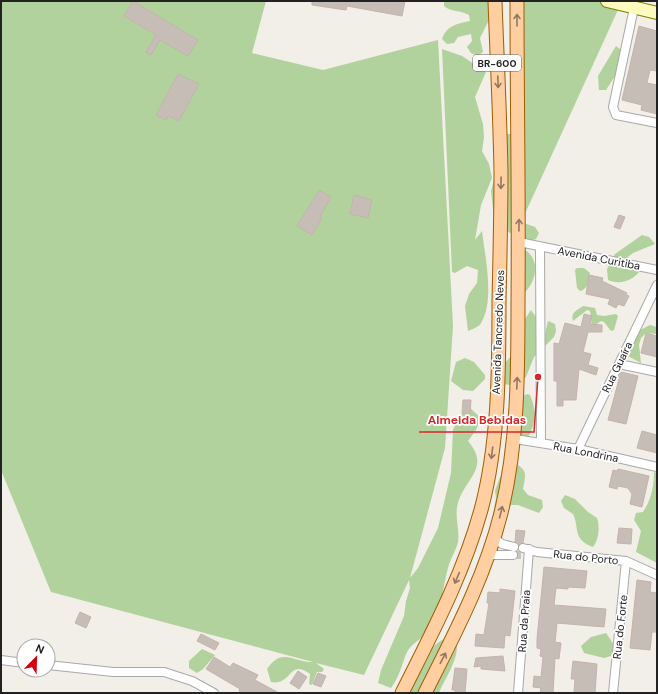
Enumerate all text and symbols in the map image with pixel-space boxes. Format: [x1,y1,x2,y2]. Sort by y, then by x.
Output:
one-way arrow [513,14,521,27]
road number: BR-600 [473,55,521,71]
one-way arrow [494,75,502,88]
one-way arrow [497,176,505,189]
one-way arrow [515,219,523,232]
street label: Avenida Curitiba [556,243,642,273]
street label: Avenida Tancredo Neves [489,269,507,395]
street label: Rua Guaíra [599,339,635,395]
one-way arrow [513,377,520,390]
callout: Almeida Bebidas [419,408,534,432]
text: Almeida Bebidas [428,412,526,428]
street label: Rua Londrina [552,439,620,465]
one-way arrow [488,446,495,459]
one-way arrow [498,506,506,519]
street label: Rua do Porto [553,547,619,567]
one-way arrow [453,572,461,584]
street label: Rua da Praia [515,589,533,653]
street label: Rua do Forte [610,594,630,660]
north arrow [16,638,56,678]
text: N [33,641,46,657]
one-way arrow [439,652,447,664]

